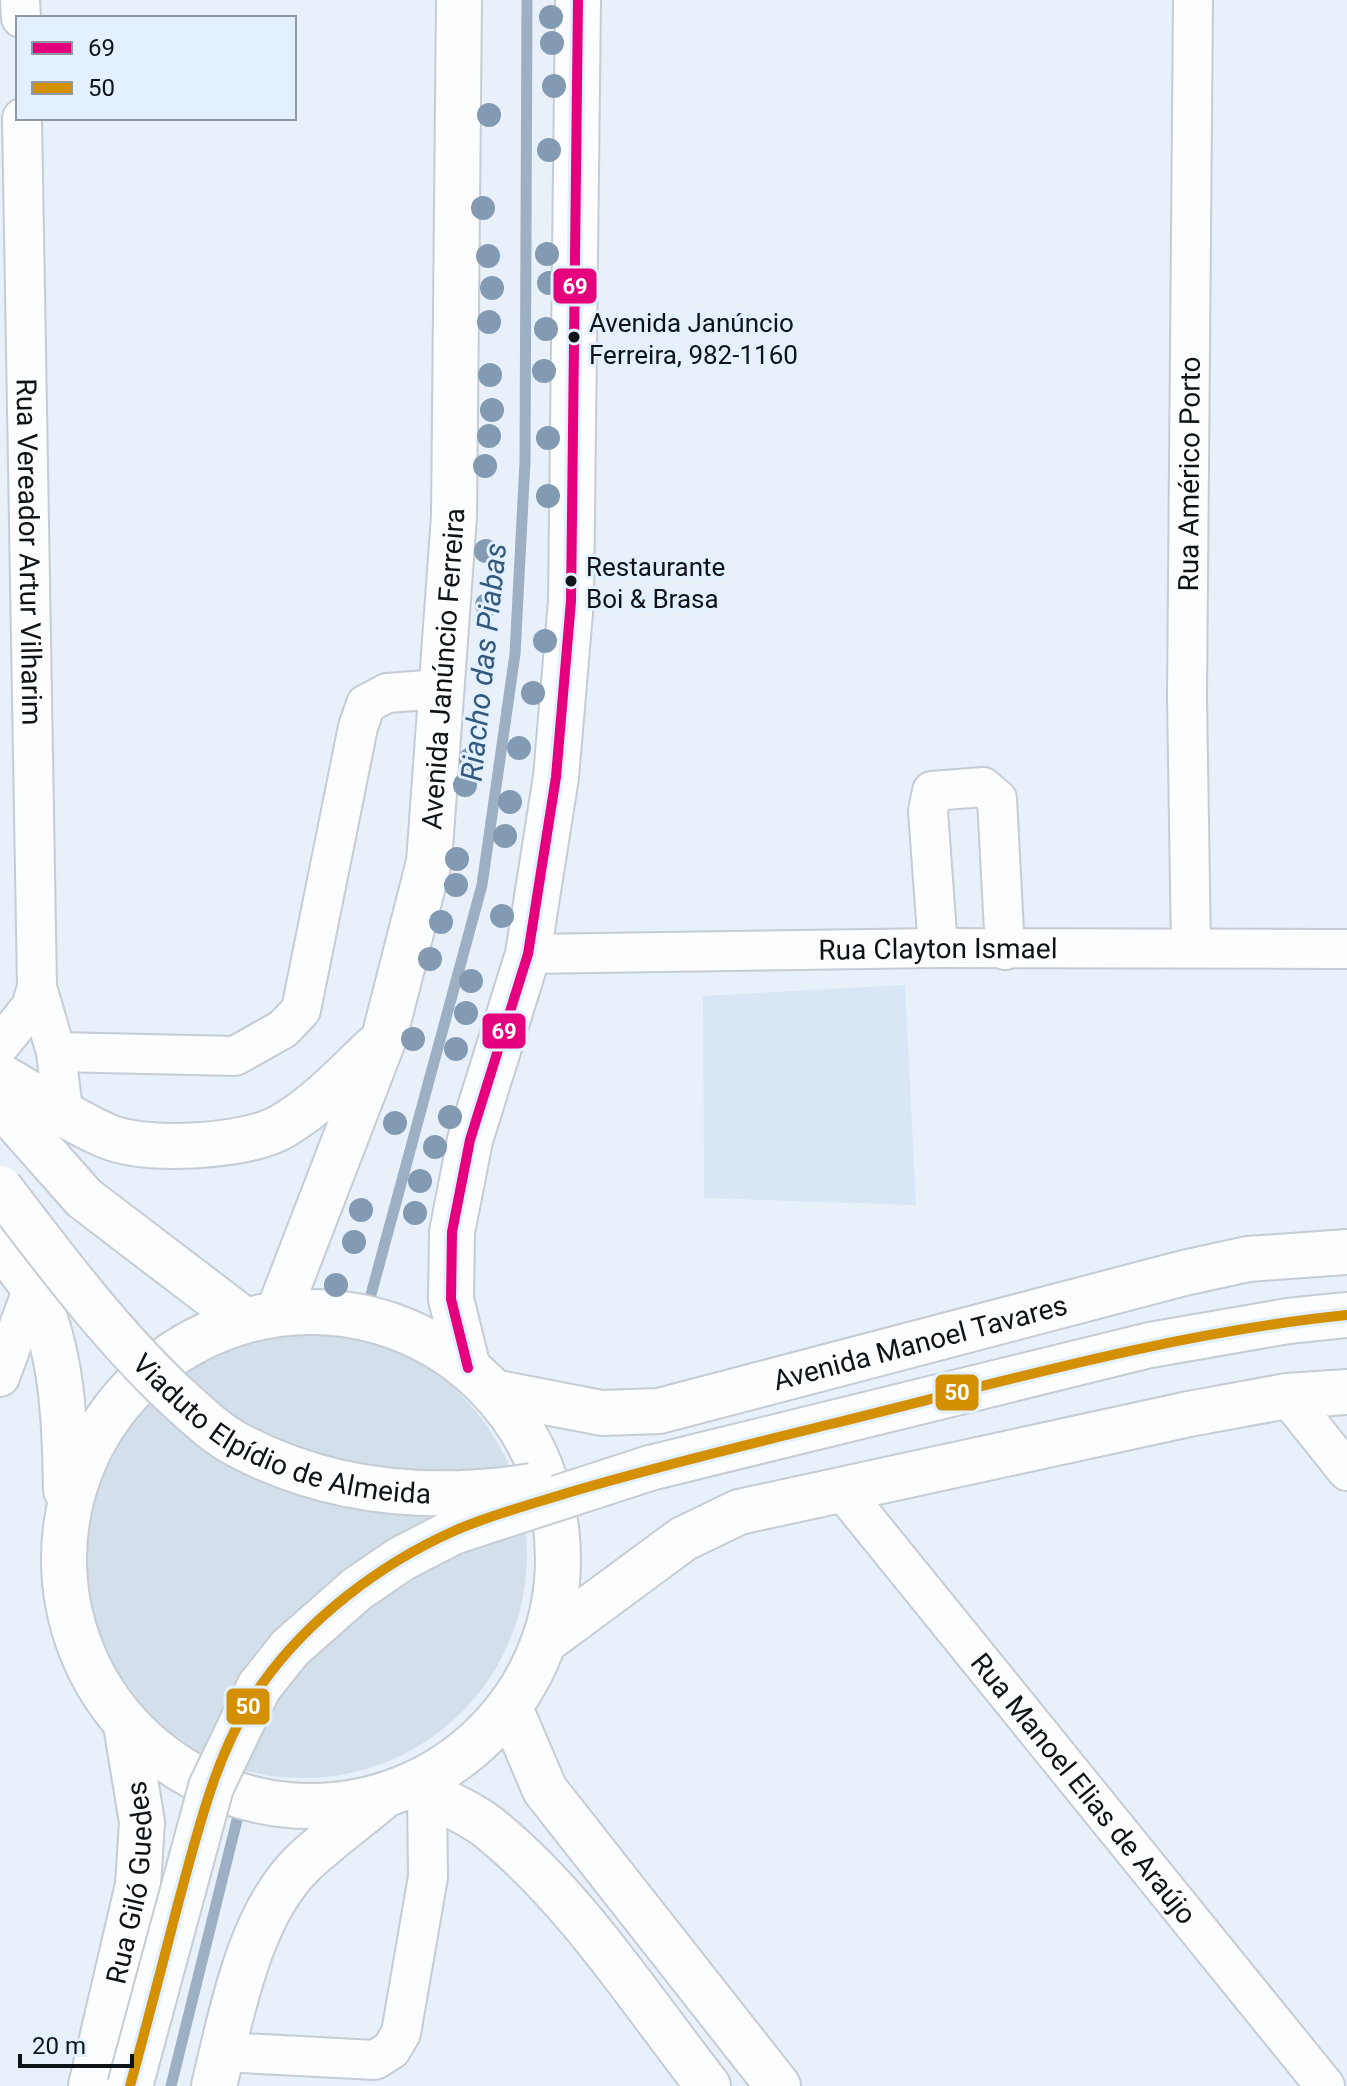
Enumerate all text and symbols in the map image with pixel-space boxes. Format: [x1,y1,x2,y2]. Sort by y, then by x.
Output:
legend [16,16,296,120]
text: 69 [88,34,115,62]
text: 50 [88,74,115,102]
line badge: 69 [552,267,598,305]
text: 69 [562,274,588,299]
place label: Avenida Janúncio Ferreira, 982-1160 [589,308,798,370]
marker: Avenida Janúncio Ferreira, 982-1160 [566,329,582,345]
street label: Rua Américo Porto [1172,356,1207,592]
street label: Rua Vereador Artur Vilharim [9,378,48,726]
street label: Avenida Janúncio Ferreira [415,508,471,831]
water label: Riacho das Piabas [454,541,513,783]
place label: Restaurante Boi & Brasa [586,552,725,614]
marker: Restaurante Boi & Brasa [563,573,579,589]
street label: Rua Clayton Ismael [818,932,1058,967]
line badge: 69 [481,1012,527,1050]
text: 69 [491,1019,517,1044]
street label: Avenida Manoel Tavares [770,1288,1071,1397]
street label: Viaduto Elpídio de Almeida [126,1347,432,1510]
line badge: 50 [934,1373,980,1412]
text: 50 [944,1380,970,1405]
street label: Rua Manoel Elias de Araújo [964,1647,1203,1931]
line badge: 50 [225,1687,271,1726]
text: 50 [235,1694,261,1719]
street label: Rua Giló Guedes [99,1779,159,1987]
scale bar [20,2018,132,2068]
text: 20 m [32,2032,86,2060]

